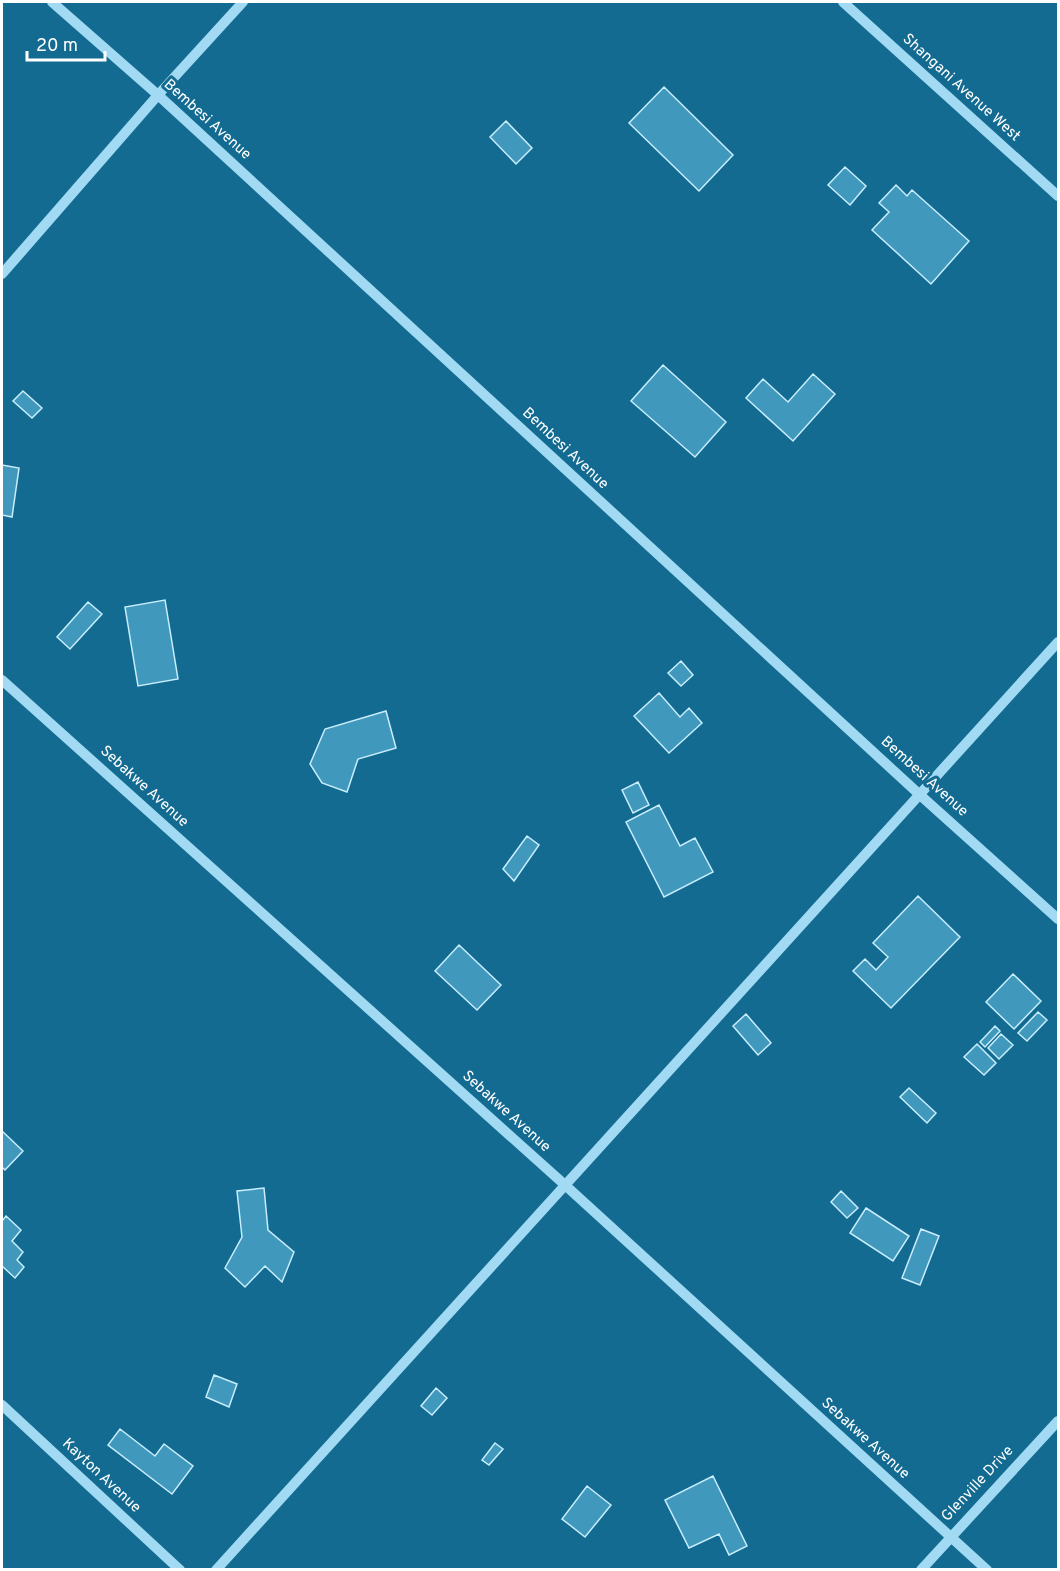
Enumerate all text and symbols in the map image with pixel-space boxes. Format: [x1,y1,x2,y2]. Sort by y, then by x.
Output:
scale bar [27,24,105,62]
street label: Shangani Avenue West [898,30,1024,146]
text: 20 m [36,35,78,58]
street label: Bembesi Avenue [159,76,255,164]
street label: Bembesi Avenue [518,404,612,494]
street label: Bembesi Avenue [876,733,972,821]
street label: Sebakwe Avenue [96,742,192,832]
street label: Sebakwe Avenue [458,1067,554,1157]
street label: Sebakwe Avenue [817,1394,913,1484]
street label: Kayton Avenue [58,1435,144,1517]
street label: Glenville Drive [938,1442,1018,1526]

